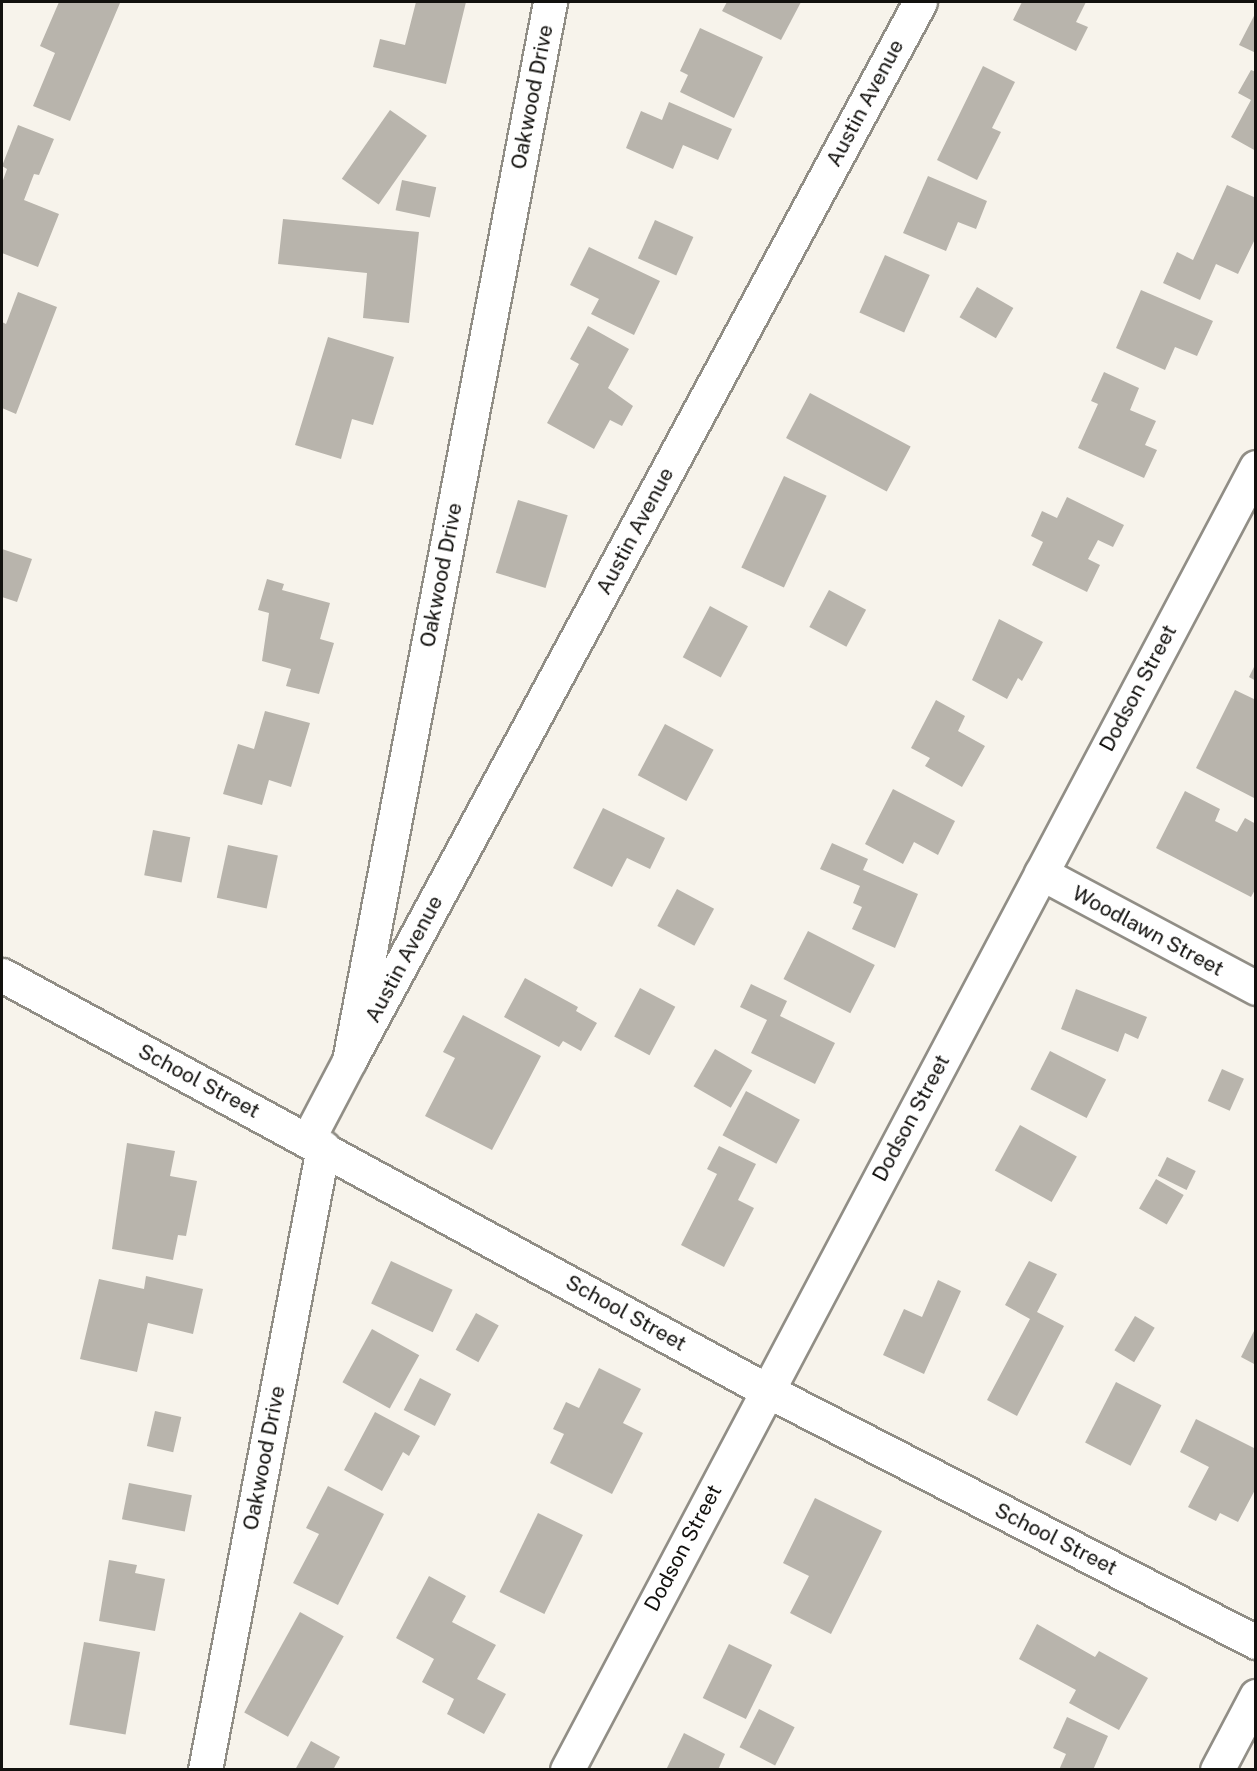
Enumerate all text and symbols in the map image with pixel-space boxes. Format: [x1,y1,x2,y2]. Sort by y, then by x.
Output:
street label: Oakwood Drive [506,23,558,171]
street label: Austin Avenue [821,35,909,171]
street label: Austin Avenue [591,463,679,599]
street label: Oakwood Drive [415,501,467,649]
street label: Dodson Street [1094,620,1182,756]
street label: Woodlawn Street [1068,880,1228,982]
street label: Austin Avenue [360,891,448,1027]
street label: School Street [134,1038,264,1124]
street label: Dodson Street [867,1050,955,1186]
street label: School Street [561,1269,691,1357]
street label: Oakwood Drive [238,1384,290,1532]
street label: Dodson Street [639,1480,727,1616]
street label: School Street [991,1497,1121,1581]

